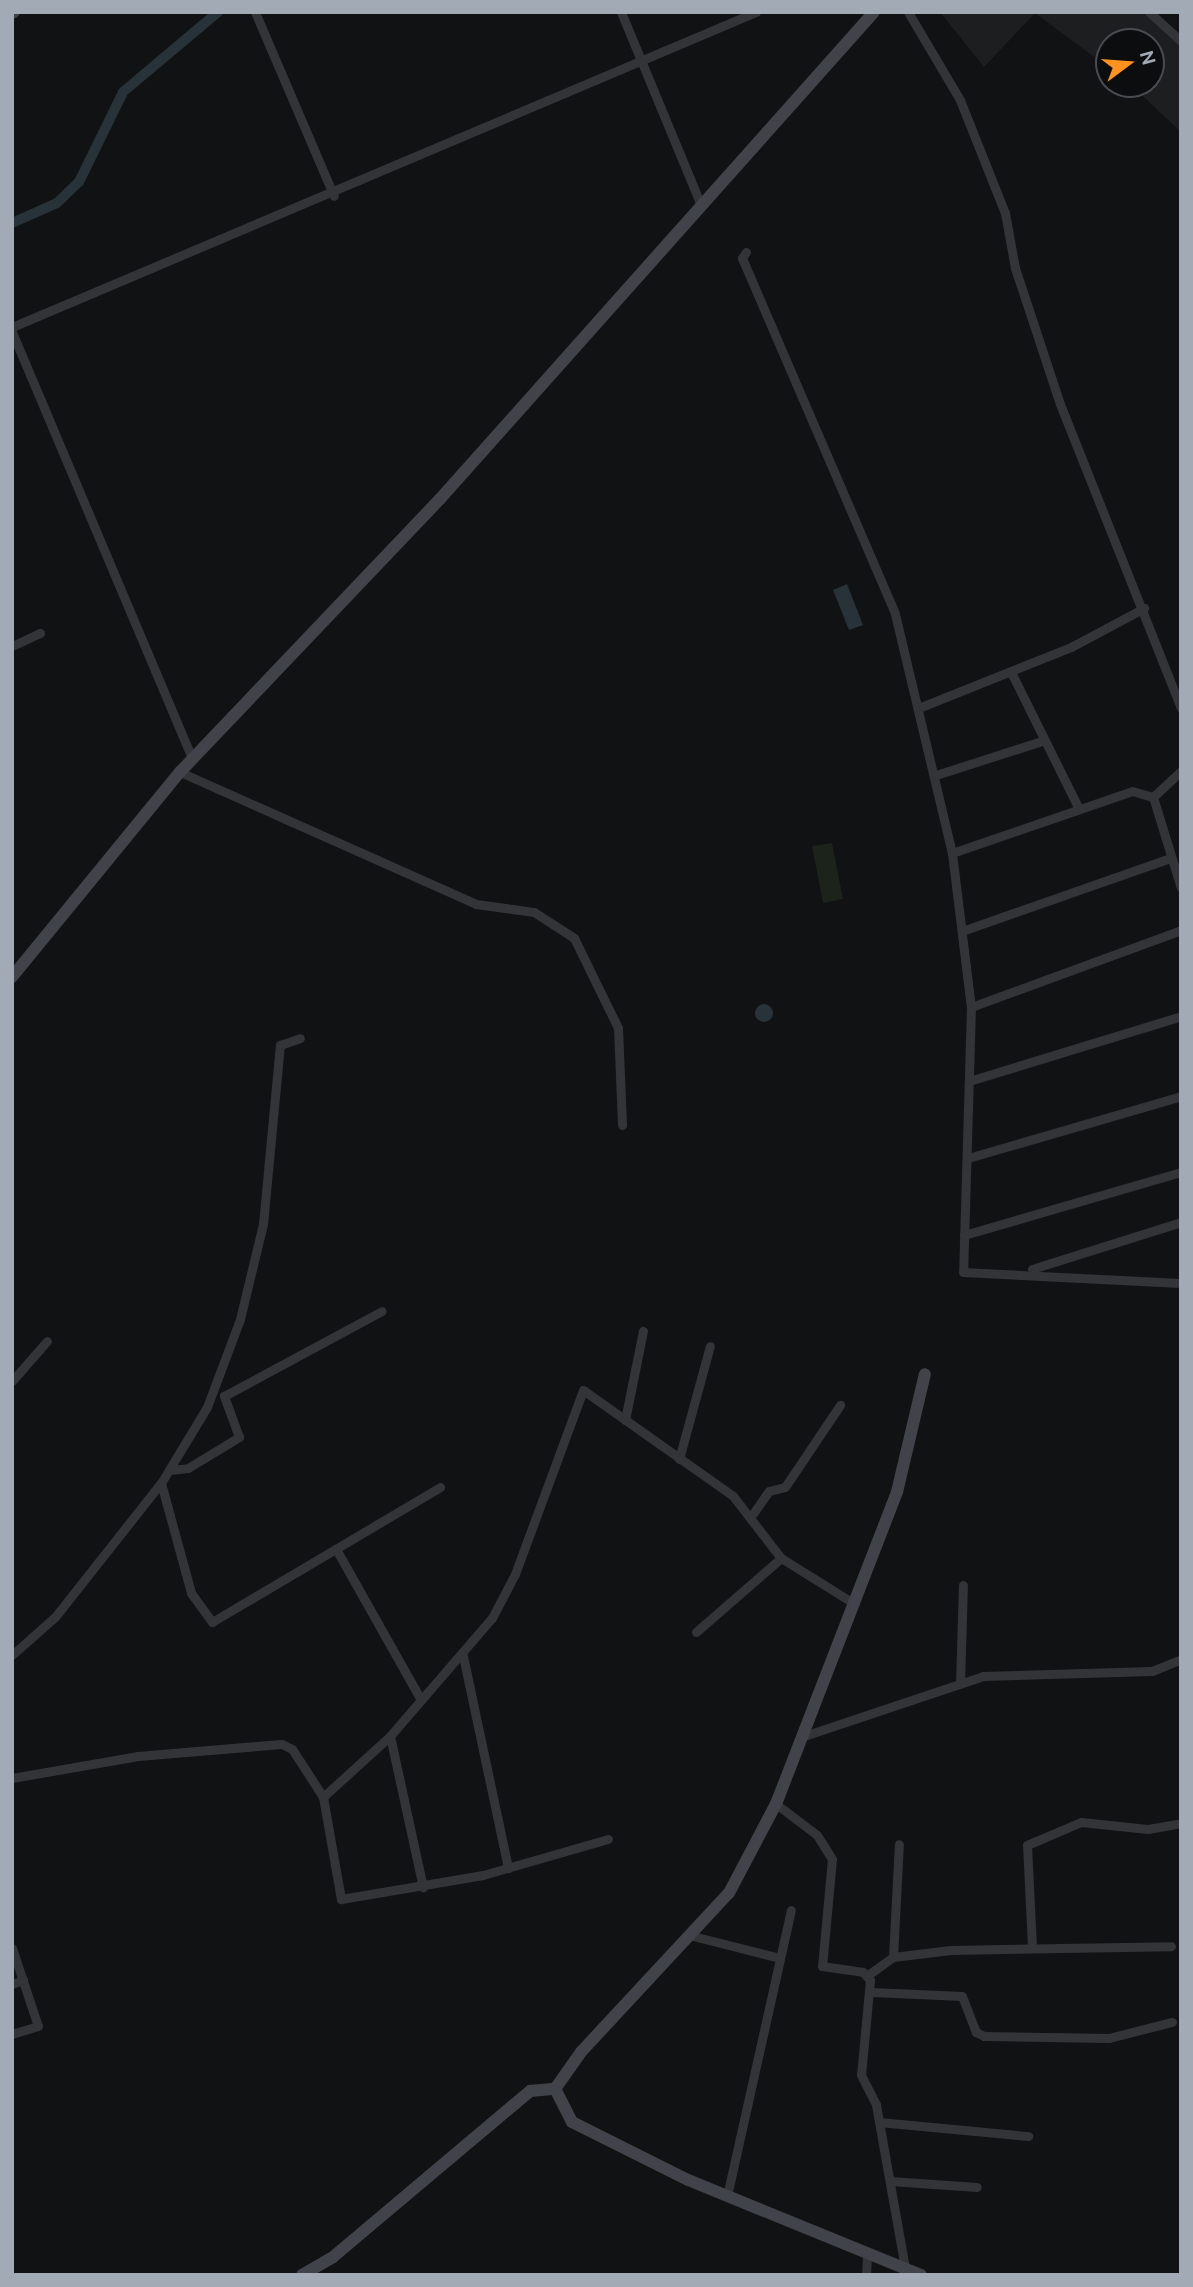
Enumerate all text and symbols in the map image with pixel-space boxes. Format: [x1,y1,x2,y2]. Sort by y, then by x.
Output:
north arrow [1095,28,1165,98]
text: N [1136,48,1161,68]

